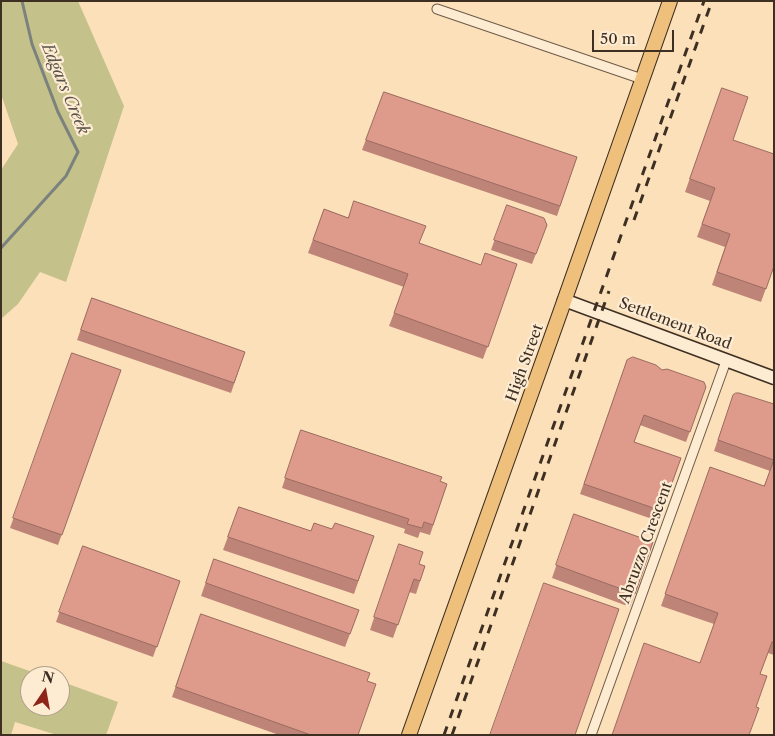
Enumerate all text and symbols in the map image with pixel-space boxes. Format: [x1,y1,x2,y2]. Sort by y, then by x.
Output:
scale bar [595,20,678,52]
text: 50 m [600,29,636,48]
water label: Edgars Creek [37,40,93,138]
street label: Settlement Road [616,294,734,354]
street label: High Street [503,322,547,404]
street label: Abruzzo Crescent [616,480,676,606]
north arrow [20,666,70,716]
text: N [40,667,56,687]

